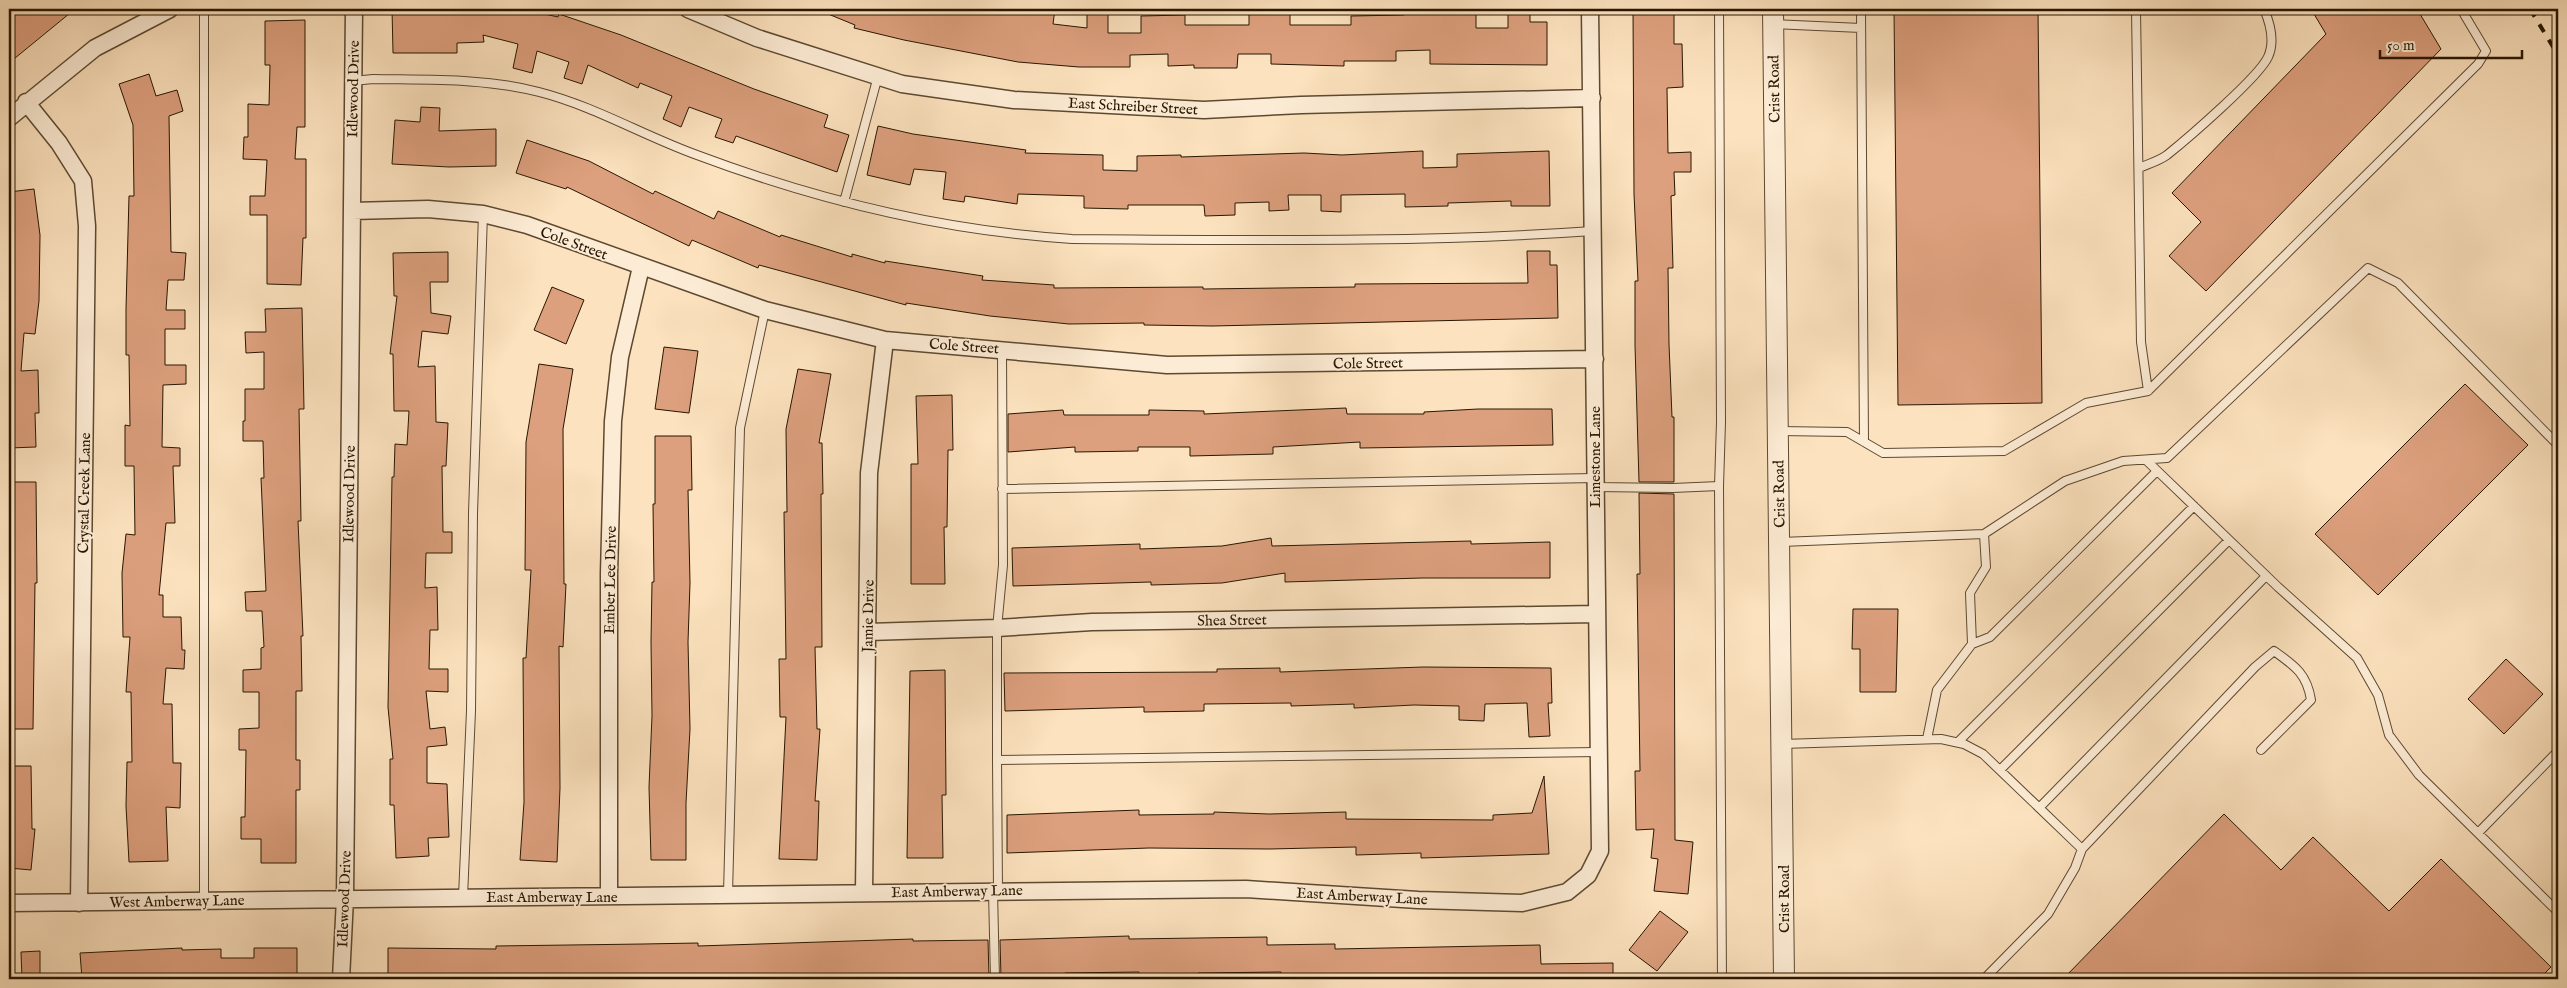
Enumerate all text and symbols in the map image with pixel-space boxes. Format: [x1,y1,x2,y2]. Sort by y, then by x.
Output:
scale bar [2380,28,2522,60]
text: 50 m [2387,36,2415,55]
street label: Idlewood Drive [343,40,364,138]
street label: Crist Road [1764,54,1785,123]
street label: East Schreiber Street [1068,94,1198,119]
street label: Cole Street [538,223,610,264]
street label: Cole Street [928,335,1000,358]
street label: Cole Street [1333,353,1403,374]
street label: Limestone Lane [1586,406,1605,508]
street label: Crystal Creek Lane [74,432,95,554]
street label: Idlewood Drive [339,445,360,543]
street label: Crist Road [1769,459,1790,528]
street label: Ember Lee Drive [600,526,621,634]
street label: Jamie Drive [858,579,879,655]
street label: Shea Street [1197,610,1267,631]
street label: Idlewood Drive [333,850,356,948]
street label: Crist Road [1775,864,1794,933]
street label: East Amberway Lane [891,881,1023,902]
street label: East Amberway Lane [1296,884,1428,909]
street label: East Amberway Lane [486,888,618,907]
street label: West Amberway Lane [109,891,245,912]

